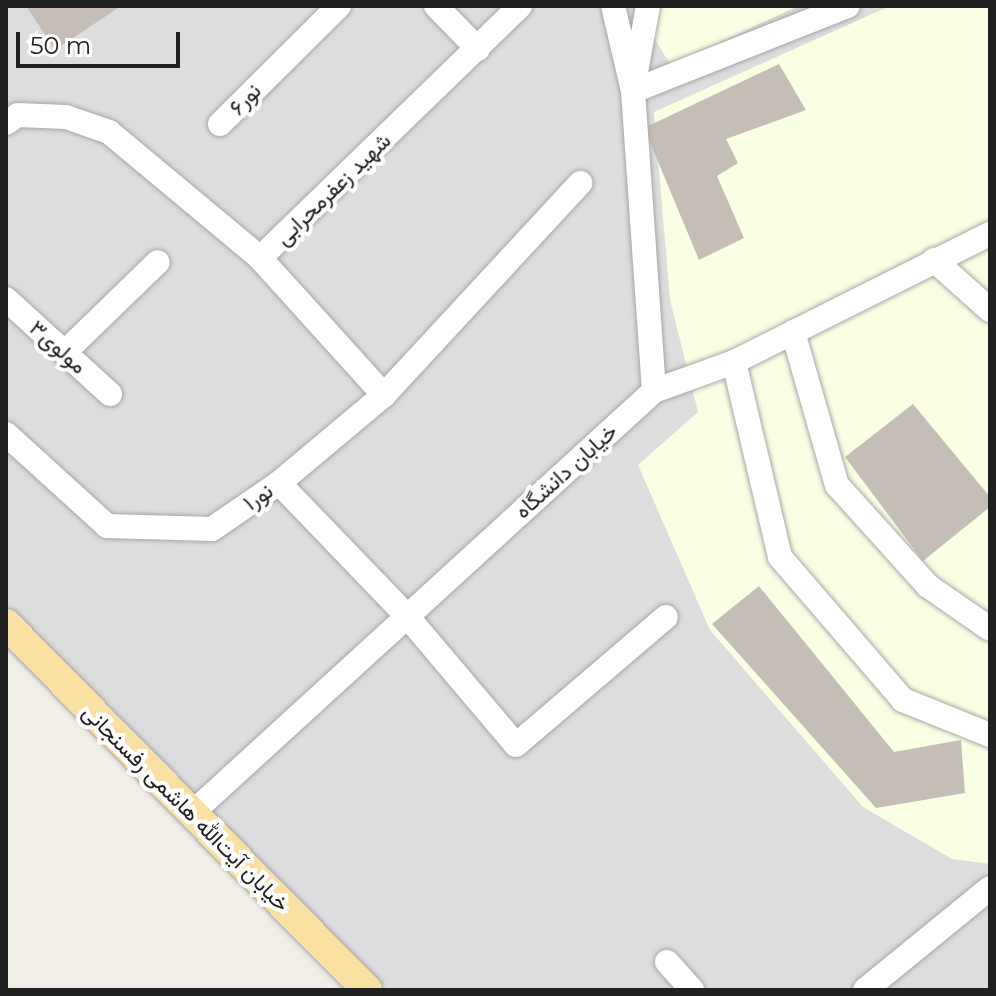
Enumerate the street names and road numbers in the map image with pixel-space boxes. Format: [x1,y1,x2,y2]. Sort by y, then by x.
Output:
street label: نور۶ [224,78,266,120]
street label: شهید زعفرمحرابی [270,127,396,251]
street label: مولوی۳ [24,315,92,379]
street label: خیابان دانشگاه [509,418,623,524]
street label: نور۱ [238,478,278,516]
street label: خیابان آیت‌الله هاشمی رفسنجانی [77,699,295,917]

